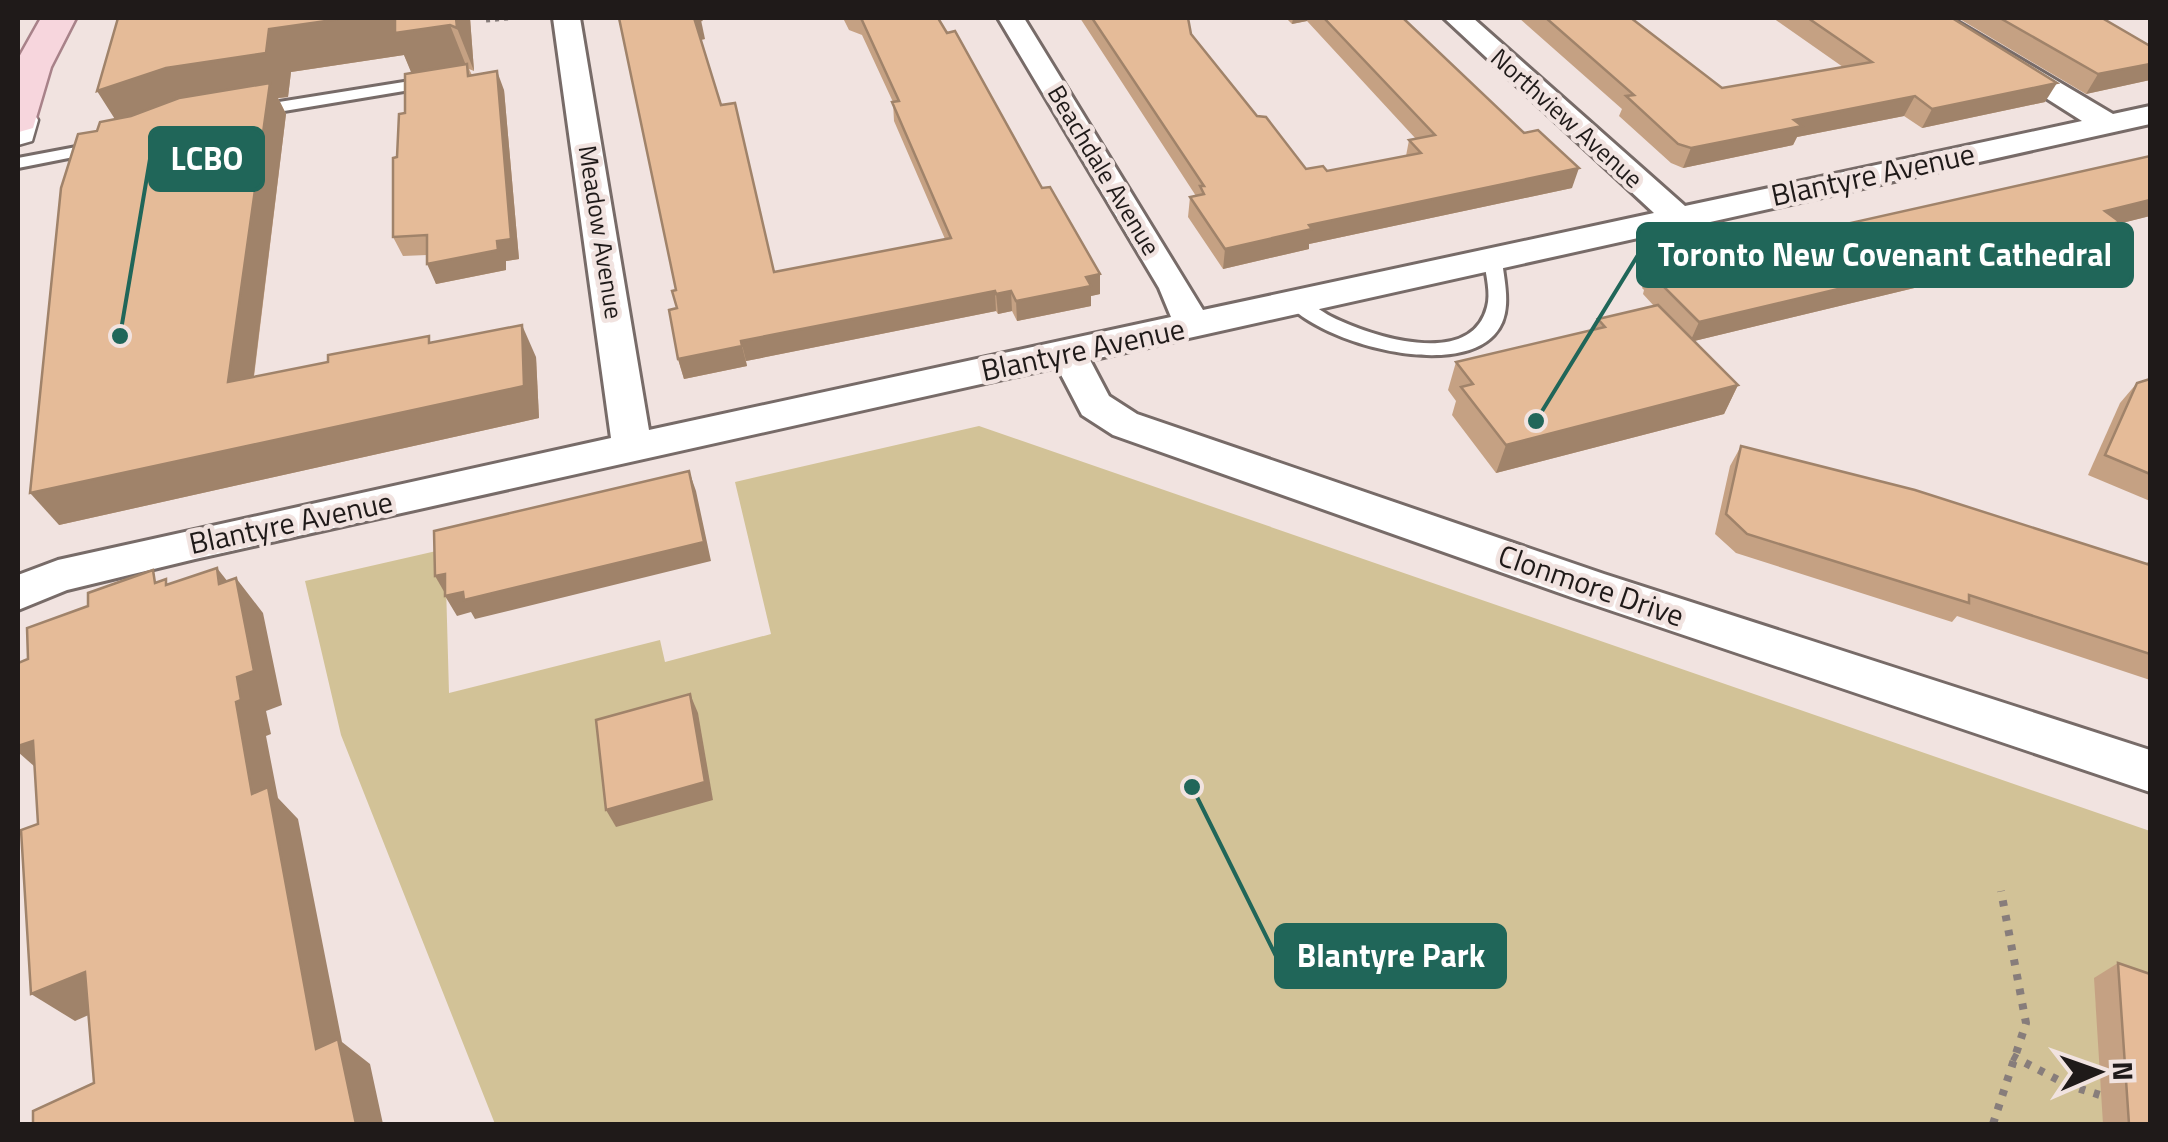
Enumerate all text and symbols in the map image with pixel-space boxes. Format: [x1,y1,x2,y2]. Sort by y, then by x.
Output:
street label: Northview Avenue [1482,39,1652,197]
street label: Beachdale Avenue [1038,78,1170,262]
callout: LCBO [150,128,263,190]
street label: Blantyre Avenue [1767,130,1979,218]
text: LCBO [171,134,243,182]
street label: Meadow Avenue [569,143,633,321]
callout: Toronto New Covenant Cathedral [1638,224,2132,286]
text: Toronto New Covenant Cathedral [1658,230,2112,278]
street label: Blantyre Avenue [977,305,1189,393]
street label: Blantyre Avenue [185,478,397,566]
street label: Clonmore Drive [1492,532,1690,638]
callout: Blantyre Park [1276,925,1505,987]
text: Blantyre Park [1297,931,1486,979]
north arrow [2048,1022,2148,1122]
text: N [2102,1061,2145,1082]

